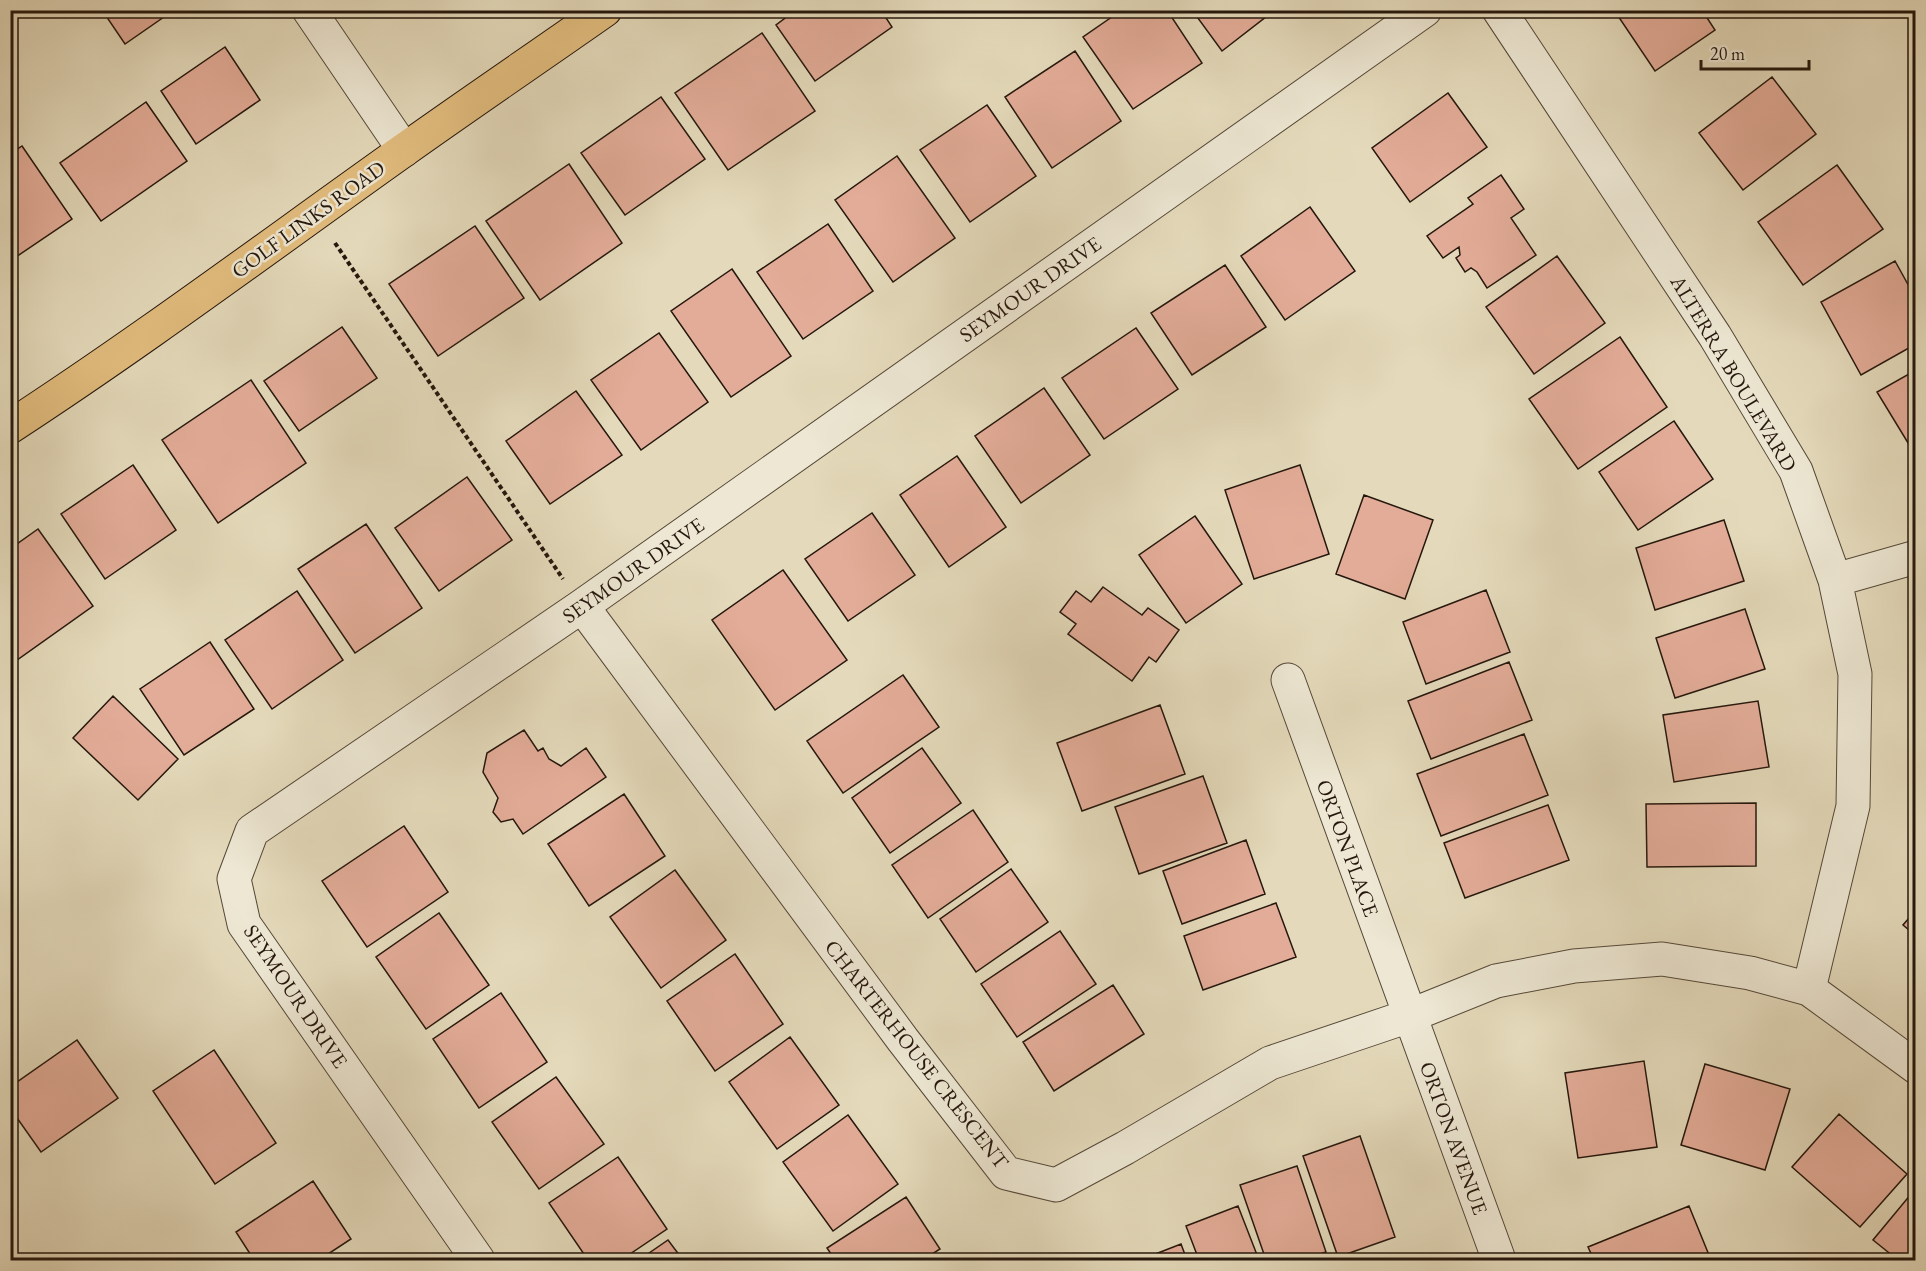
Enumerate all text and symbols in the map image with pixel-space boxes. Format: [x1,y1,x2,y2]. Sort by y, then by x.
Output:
scale bar [1701,33,1809,71]
text: 20 m [1710,42,1745,65]
street label: GOLF LINKS ROAD [226,154,390,284]
street label: SEYMOUR DRIVE [954,230,1106,348]
street label: ALTERRA BOULEVARD [1664,269,1803,476]
street label: SEYMOUR DRIVE [557,511,709,629]
street label: ORTON PLACE [1311,776,1385,920]
street label: SEYMOUR DRIVE [238,919,354,1073]
street label: CHARTERHOUSE CRESCENT [819,934,1015,1175]
street label: ORTON AVENUE [1414,1058,1494,1218]

